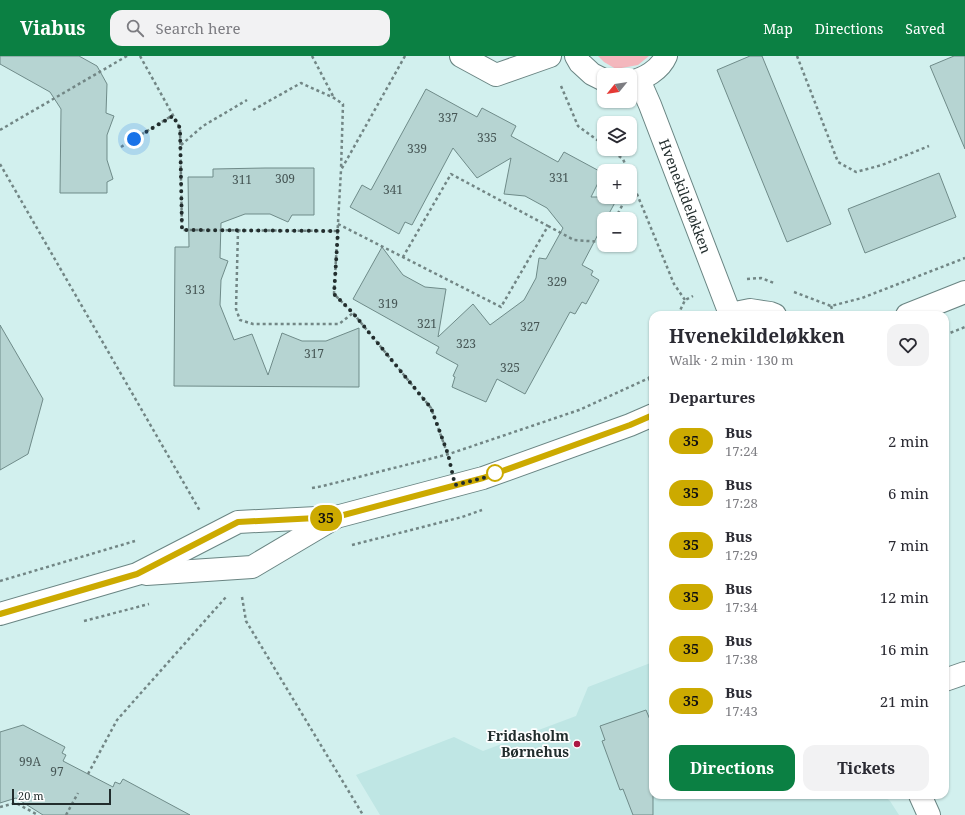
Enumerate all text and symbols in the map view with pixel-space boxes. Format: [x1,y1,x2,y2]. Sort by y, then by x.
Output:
search box [110,10,390,46]
text: Viabus [20,15,86,41]
icon: search [124,17,146,39]
text: Search here [156,18,241,38]
text: Map [763,19,793,38]
text: Directions [815,19,883,38]
text: Saved [905,19,945,38]
north arrow [597,68,637,108]
map controls [597,68,637,252]
house number: 337 [438,109,458,126]
button: layers [597,116,637,156]
your location [124,129,144,149]
house number: 335 [477,129,497,146]
street label: Hvenekildeløkken [655,136,716,256]
house number: 339 [407,140,427,157]
button: + [597,164,637,204]
house number: 331 [549,169,569,186]
house number: 309 [275,170,295,187]
house number: 311 [232,171,252,188]
house number: 341 [383,181,403,198]
button: − [597,212,637,252]
house number: 329 [547,273,567,290]
house number: 313 [185,281,205,298]
house number: 319 [378,295,398,312]
house number: 321 [417,315,437,332]
house number: 327 [520,318,540,335]
text: Hvenekildeløkken [669,323,845,349]
button: heart [887,324,929,366]
house number: 323 [456,335,476,352]
house number: 317 [304,345,324,362]
text: Walk · 2 min · 130 m [669,351,794,369]
house number: 325 [500,359,520,376]
text: Departures [669,387,755,407]
text: Bus [725,422,752,442]
text: 35 [683,431,699,450]
text: 2 min [888,431,929,451]
text: 17:24 [725,442,758,460]
unlabelled marker [486,464,504,482]
text: Bus [725,474,752,494]
text: 35 [683,483,699,502]
text: 6 min [888,483,929,503]
text: 17:28 [725,494,758,512]
line badge: 35 [308,505,344,531]
text: 35 [318,508,334,527]
text: Bus [725,526,752,546]
text: 35 [683,535,699,554]
text: 7 min [888,535,929,555]
text: 17:29 [725,546,758,564]
text: Bus [725,578,752,598]
text: 35 [683,587,699,606]
text: 12 min [880,587,929,607]
text: 17:34 [725,598,758,616]
text: Bus [725,630,752,650]
text: 35 [683,639,699,658]
text: 16 min [880,639,929,659]
text: 17:38 [725,650,758,668]
text: Bus [725,682,752,702]
text: 35 [683,691,699,710]
text: 21 min [880,691,929,711]
text: 17:43 [725,702,758,720]
place label: Fridasholm Børnehus [487,726,569,761]
marker: Fridasholm Børnehus [572,739,582,749]
button: Directions [669,745,795,791]
button: Tickets [803,745,929,791]
house number: 99A [19,753,41,770]
house number: 97 [50,763,64,780]
scale bar [12,787,111,806]
text: 20 m [18,788,44,803]

